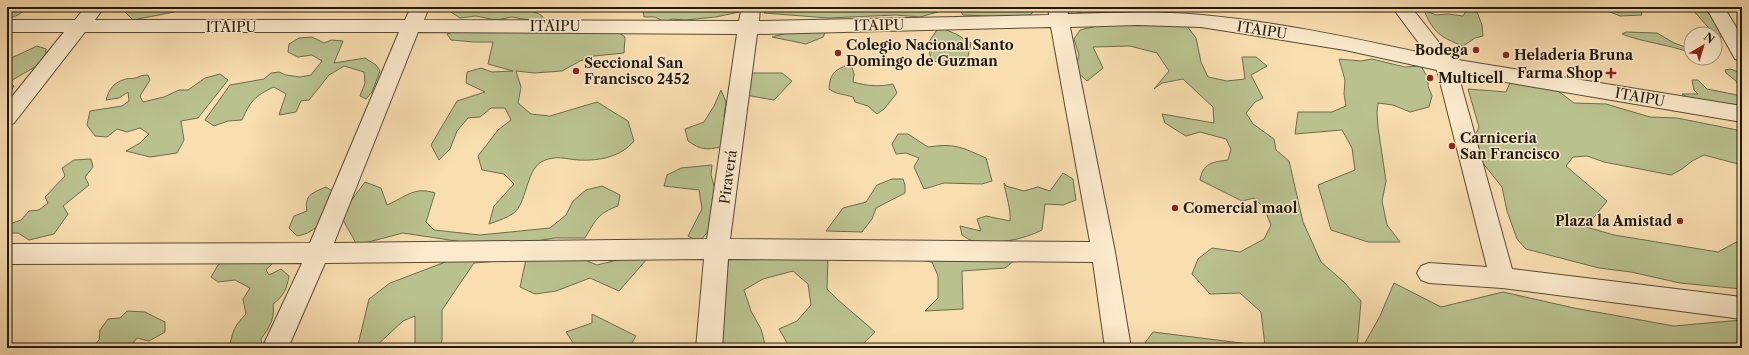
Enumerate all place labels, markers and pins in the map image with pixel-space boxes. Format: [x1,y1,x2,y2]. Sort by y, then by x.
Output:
place label: Colegio Nacional Santo Domingo de Guzman [846,36,1014,70]
place label: Bodega [1415,41,1469,59]
marker: Bodega [1471,45,1481,55]
place label: Heladeria Bruna [1514,46,1634,64]
marker: Colegio Nacional Santo Domingo de Guzman [833,48,843,58]
marker: Heladeria Bruna [1501,50,1511,60]
place label: Seccional San Francisco 2452 [584,54,690,88]
place label: Farma Shop [1517,64,1603,82]
marker: Seccional San Francisco 2452 [571,66,581,76]
marker: Farma Shop [1606,68,1616,78]
place label: Multicell [1438,69,1503,87]
marker: Multicell [1425,73,1435,83]
place label: Carniceria San Francisco [1460,129,1560,163]
marker: Carniceria San Francisco [1447,141,1457,151]
place label: Comercial maol [1183,199,1297,217]
marker: Comercial maol [1170,203,1180,213]
place label: Plaza la Amistad [1555,212,1673,230]
marker: Plaza la Amistad [1675,216,1685,226]

